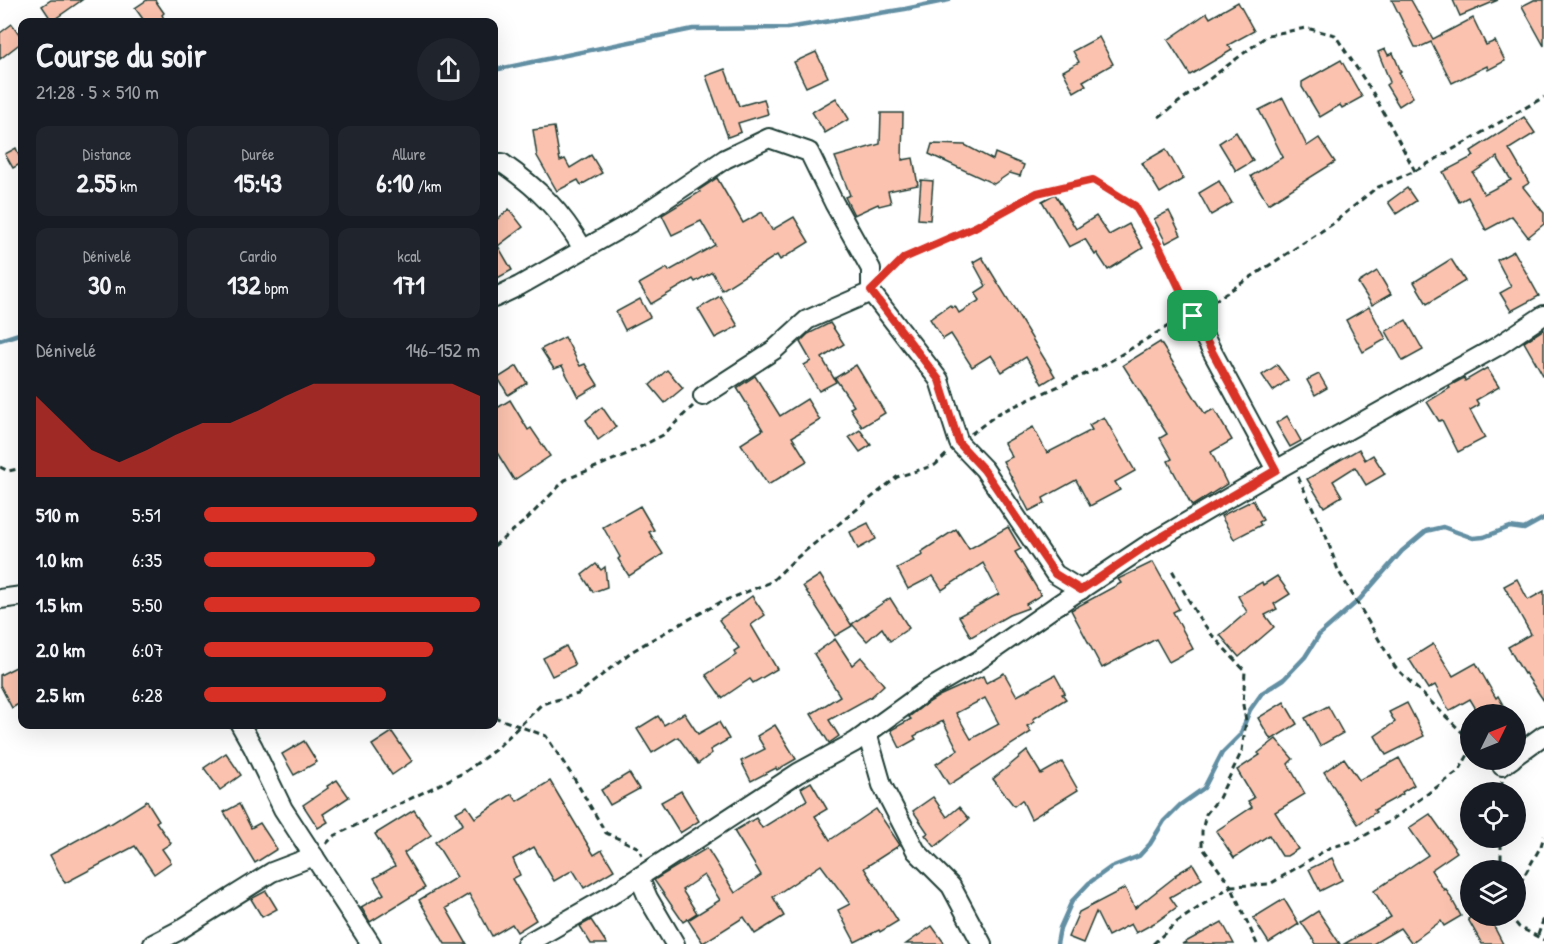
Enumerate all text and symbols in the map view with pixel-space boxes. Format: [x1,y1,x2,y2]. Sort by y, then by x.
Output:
text: Course du soir [36,33,206,77]
button: share [417,38,480,101]
text: 21:28 · 5 × 510 m [36,78,159,105]
text: Distance [83,143,131,165]
text: Durée [242,143,274,165]
text: Allure [392,143,426,165]
text: 2.55 [77,165,116,200]
text: 15:43 [234,165,282,200]
text: 6:10 [376,165,414,200]
text: km [116,175,137,197]
text: /km [414,175,442,197]
text: Dénivelé [83,245,131,267]
text: Cardio [239,245,277,267]
text: kcal [397,245,421,267]
text: 30 [88,267,111,302]
text: 132 [227,267,261,302]
text: 171 [393,267,425,302]
text: m [111,277,126,299]
text: bpm [261,277,289,299]
pin [1167,290,1218,341]
icon: arrive [1176,299,1209,332]
text: Dénivelé [36,336,96,363]
text: 146–152 m [406,336,480,363]
text: 510 m [36,501,79,528]
text: 5:51 [132,501,161,528]
text: 1.0 km [36,546,83,573]
text: 6:35 [132,546,162,573]
text: 1.5 km [36,591,83,618]
text: 5:50 [132,591,163,618]
text: 2.0 km [36,636,85,663]
text: 6:07 [132,636,163,663]
text: 2.5 km [36,681,85,708]
text: 6:28 [132,681,163,708]
north arrow [1460,704,1526,770]
map controls [1460,704,1526,926]
button: locate [1460,782,1526,848]
button: layers [1460,860,1526,926]

